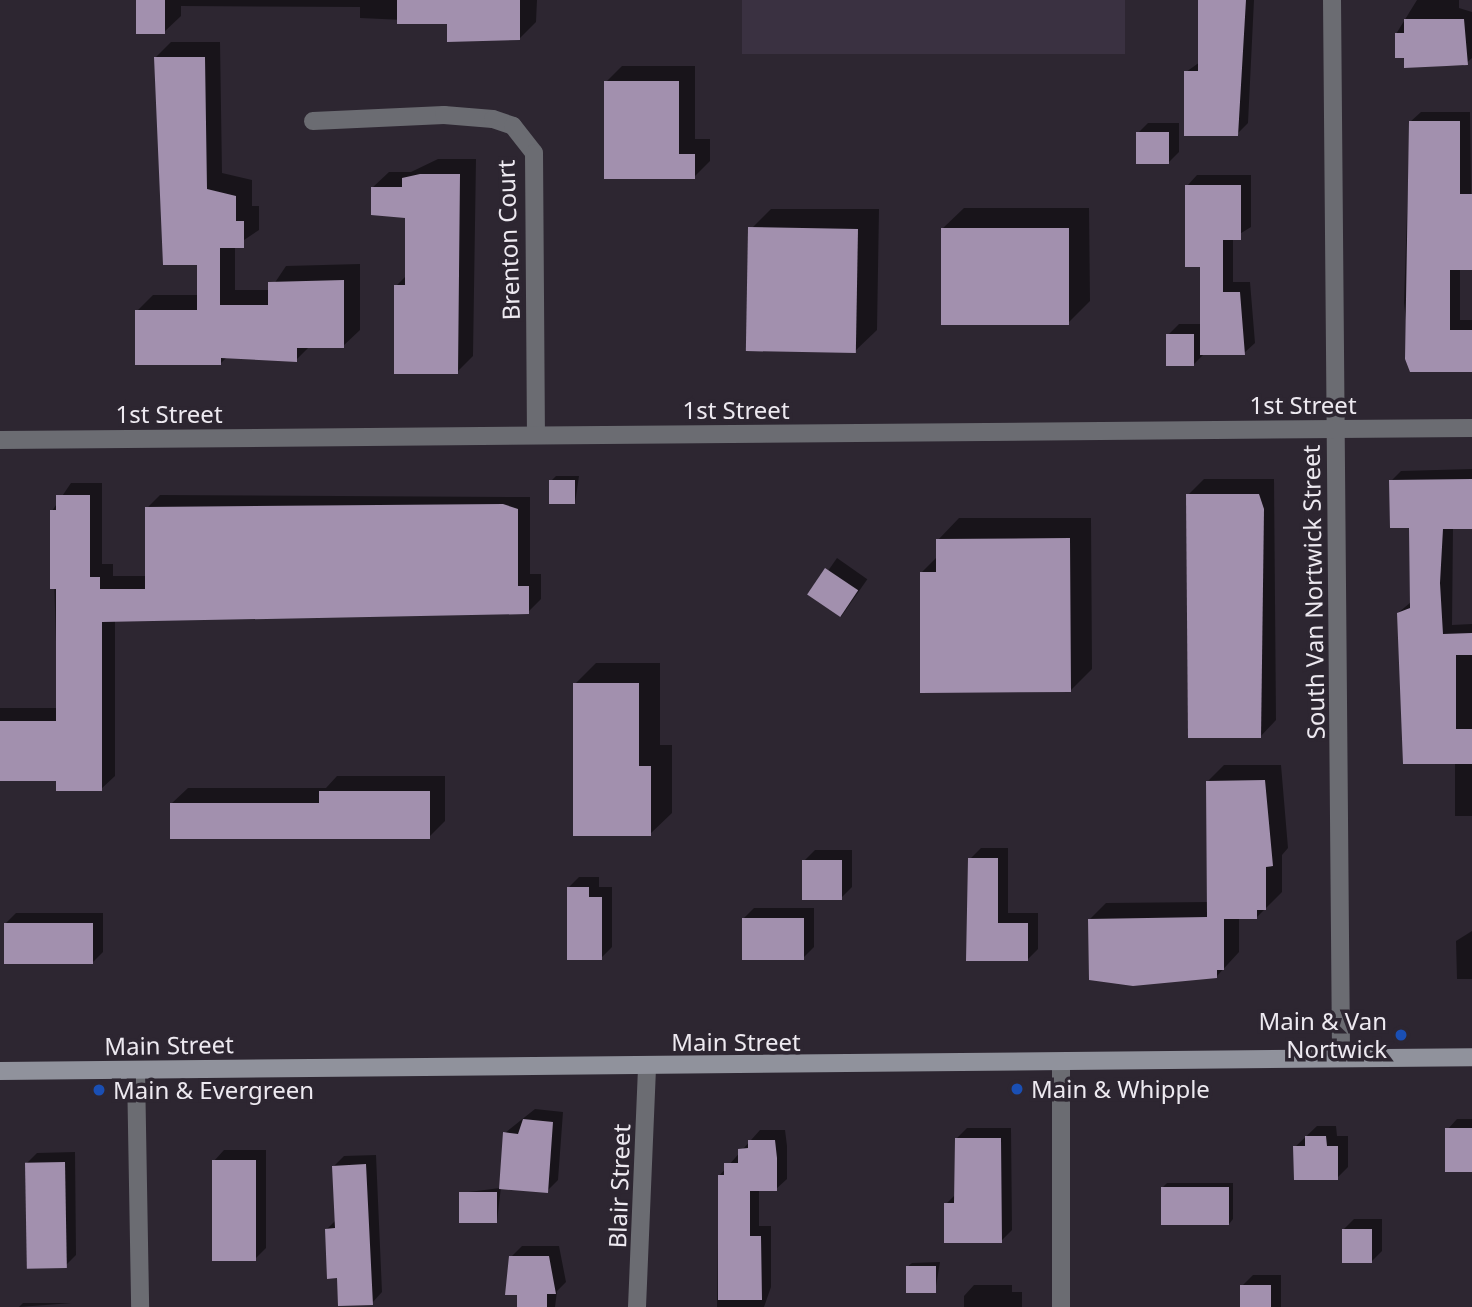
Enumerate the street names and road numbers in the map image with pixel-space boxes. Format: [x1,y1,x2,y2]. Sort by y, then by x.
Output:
street label: Brenton Court [491,159,525,321]
street label: 1st Street [1249,391,1357,419]
street label: 1st Street [682,396,790,424]
street label: 1st Street [115,400,223,428]
street label: South Van Nortwick Street [1296,444,1330,740]
street label: Main Street [671,1028,801,1056]
street label: Main Street [104,1029,234,1061]
street label: Blair Street [602,1123,636,1249]

